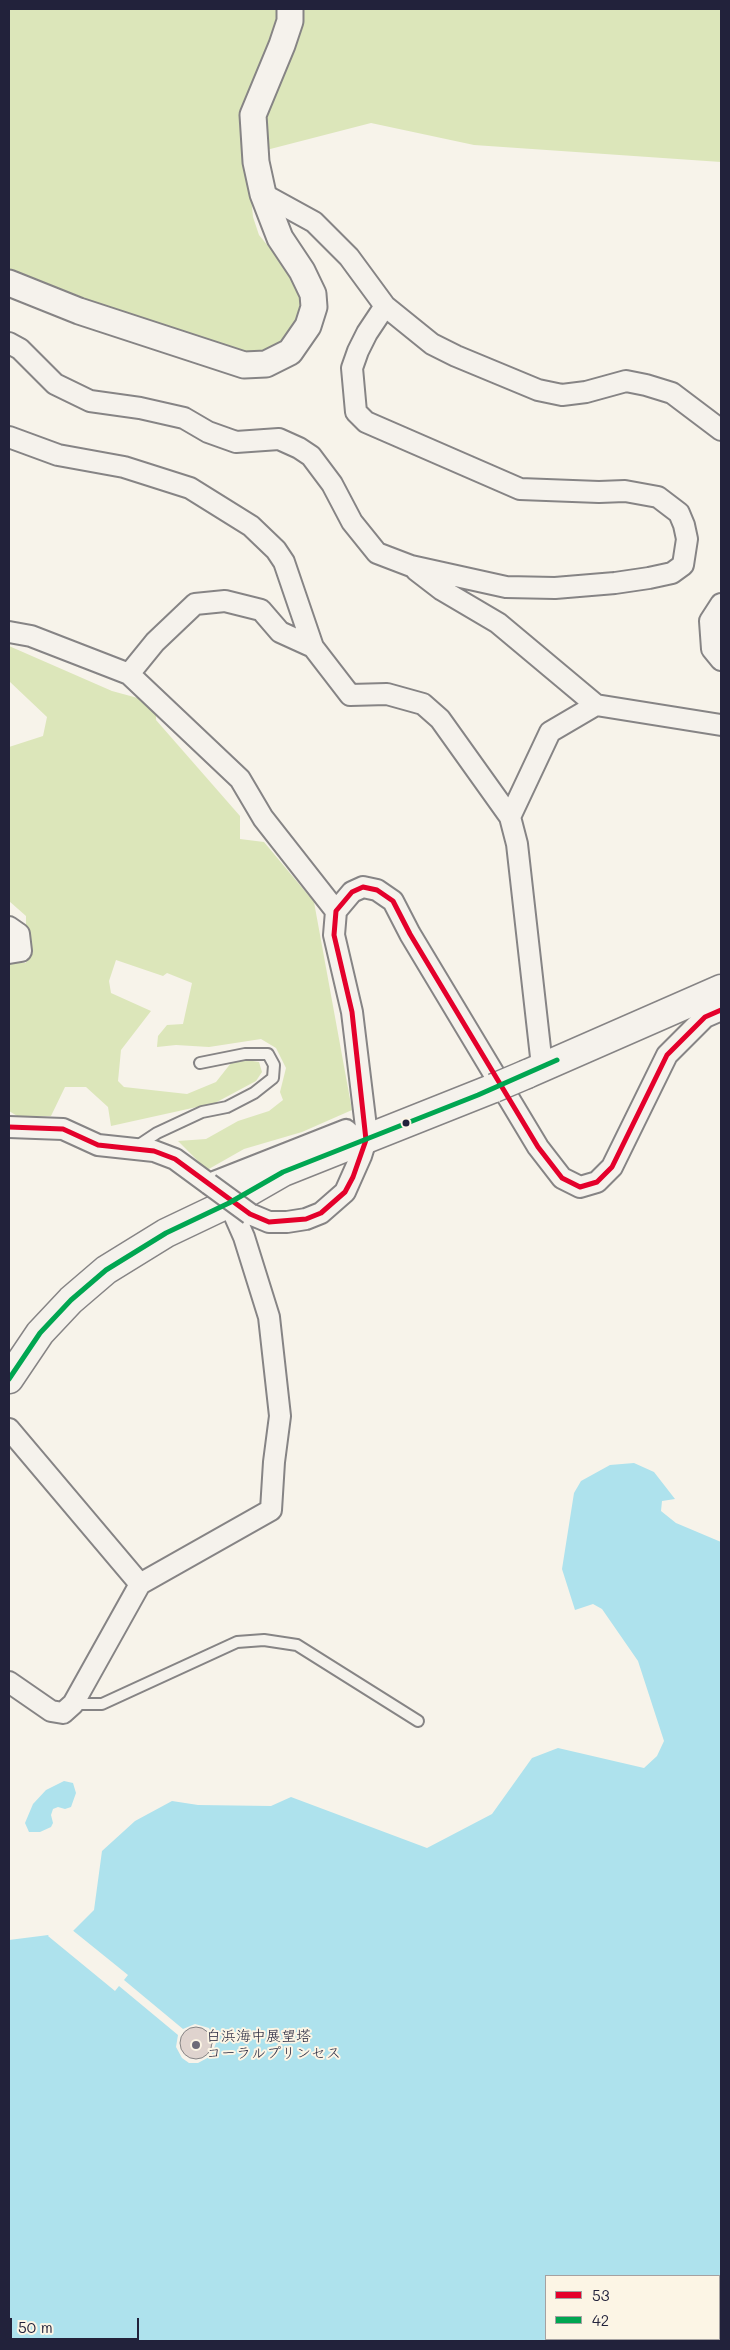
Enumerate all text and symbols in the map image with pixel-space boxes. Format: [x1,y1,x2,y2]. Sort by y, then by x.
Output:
unlabelled marker [401,1118,411,1128]
place label: 白浜海中展望塔 コーラルプリンセス [206,2027,341,2062]
marker: 白浜海中展望塔 コーラルプリンセス [190,2039,202,2051]
legend [545,2275,720,2340]
text: 53 [592,2285,610,2305]
scale bar [12,2308,141,2340]
text: 42 [592,2310,609,2330]
text: 50 m [18,2317,53,2337]

